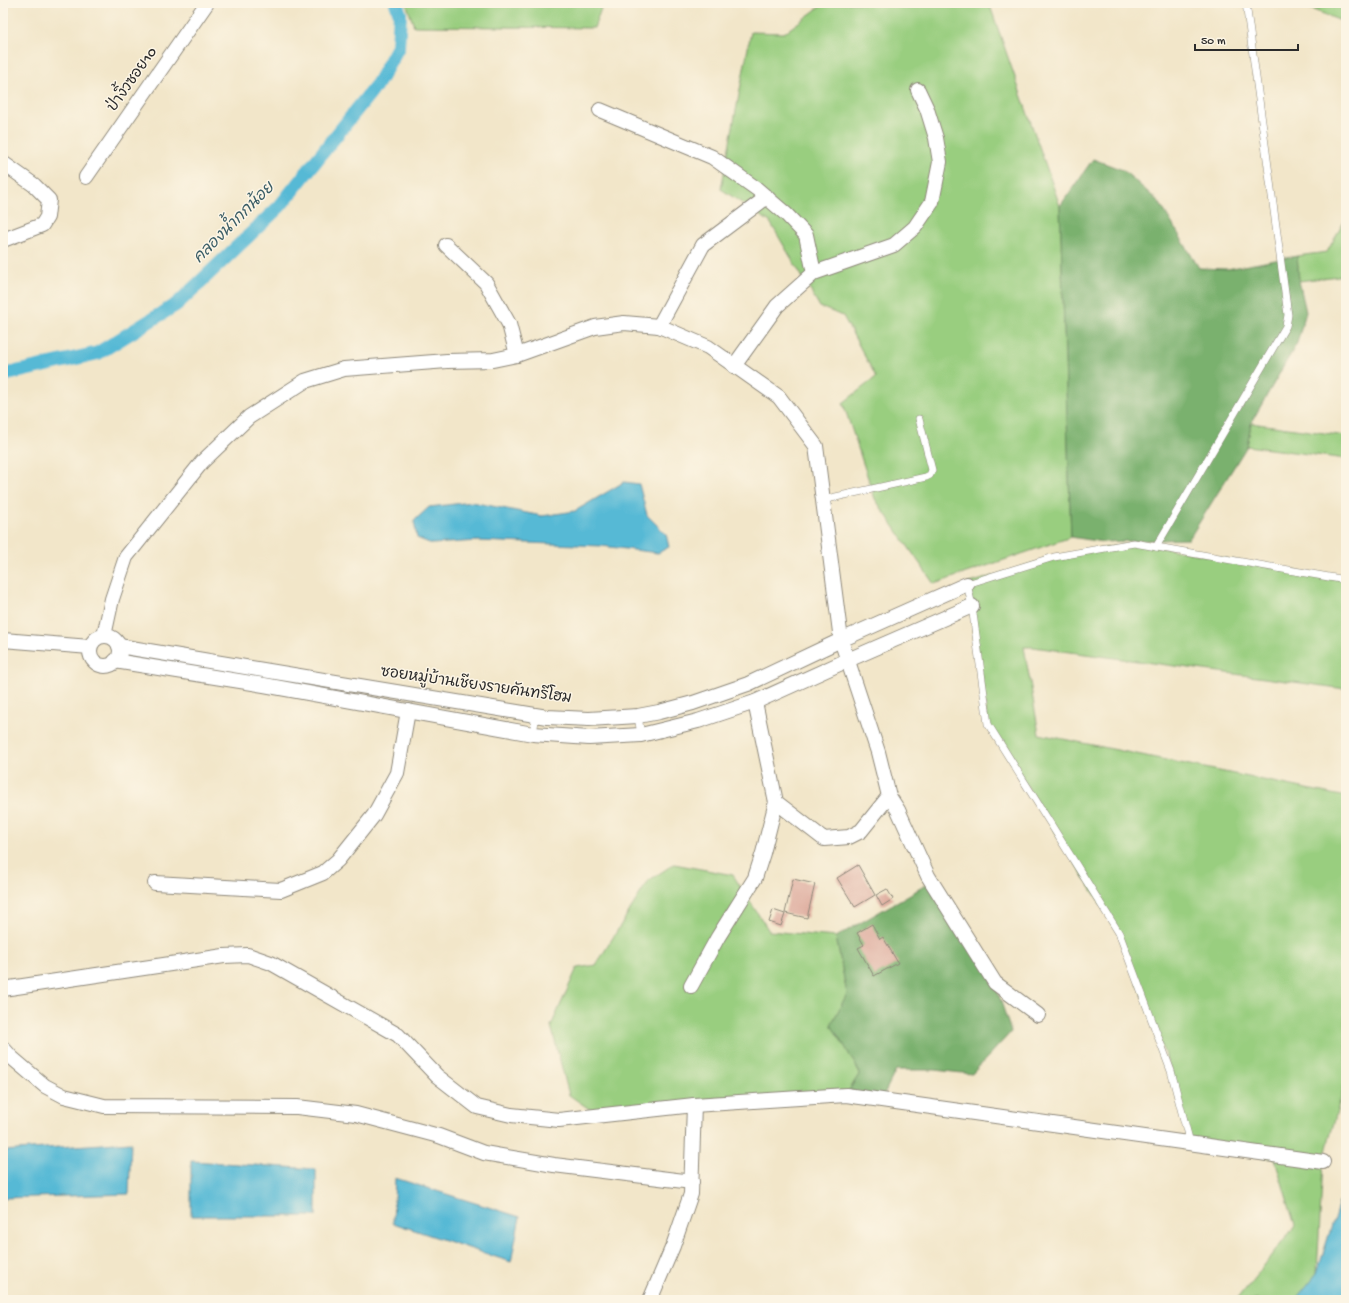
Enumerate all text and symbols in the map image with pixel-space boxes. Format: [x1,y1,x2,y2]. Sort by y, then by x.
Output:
scale bar [1195,26,1298,52]
text: 50 m [1201,35,1226,49]
street label: ป่างิ้วซอย10 [99,40,162,116]
water label: คลองน้ำกกน้อย [185,173,281,268]
street label: ซอยหมู่บ้านเชียงรายคันทรีโฮม [379,661,573,708]

